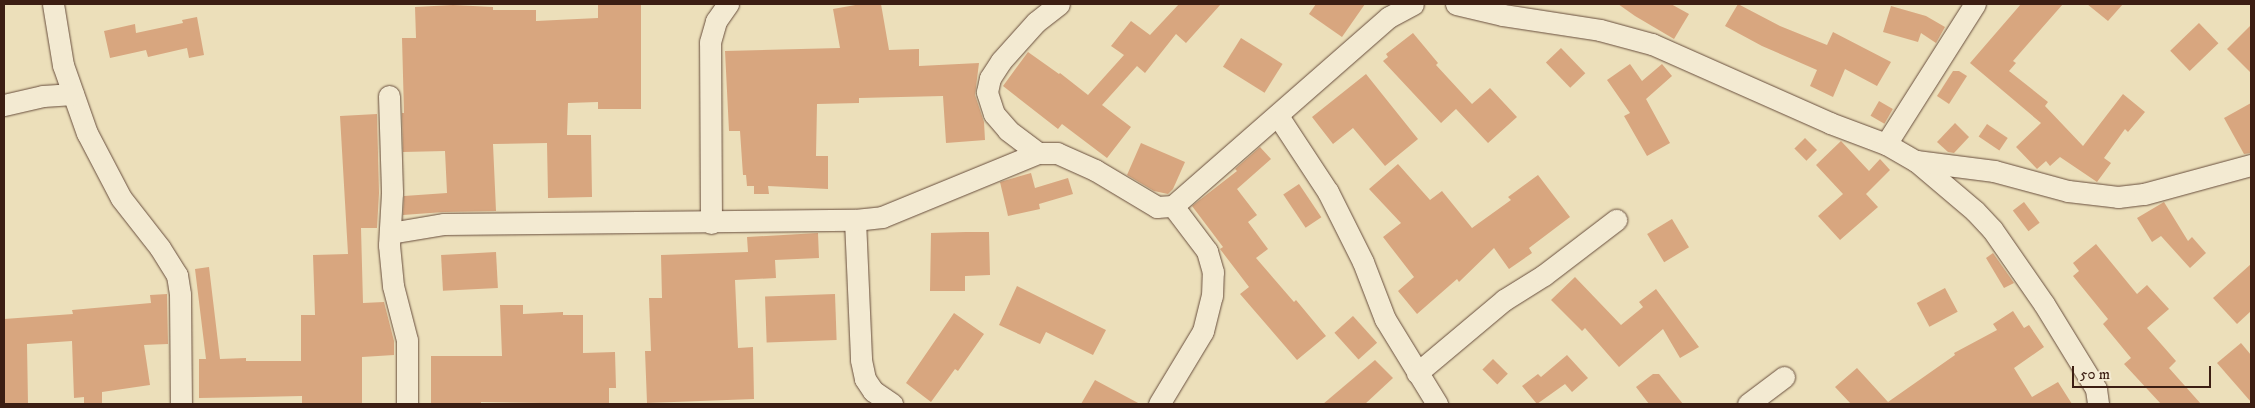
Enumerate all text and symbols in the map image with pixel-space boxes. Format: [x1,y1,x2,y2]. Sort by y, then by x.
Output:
scale bar [2075,356,2214,388]
text: 50 m [2080,365,2110,384]

